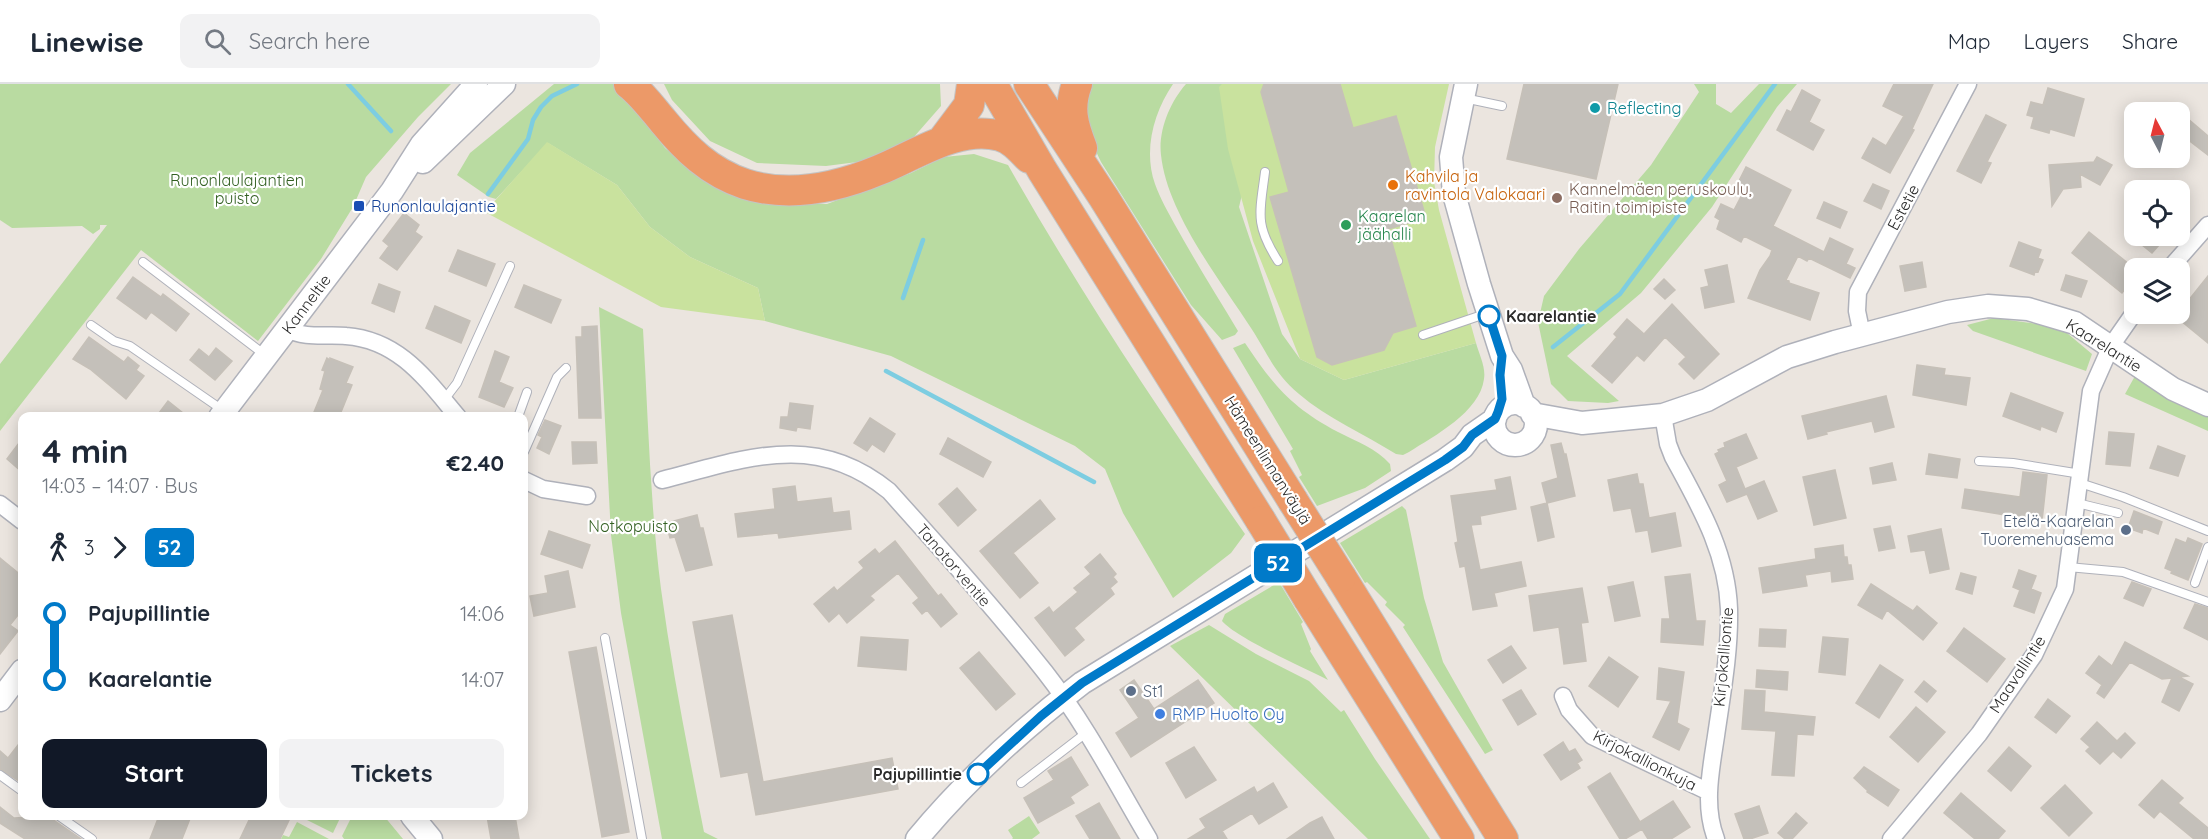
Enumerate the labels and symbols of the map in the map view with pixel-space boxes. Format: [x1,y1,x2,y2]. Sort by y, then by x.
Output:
place label: Reflecting [1607,98,1682,118]
marker: Reflecting [1588,101,1602,115]
north arrow [2124,102,2190,168]
place label: Kahvila ja ravintola Valokaari [1405,166,1545,204]
park label: Runonlaulajantien puisto [170,170,304,208]
marker: Kahvila ja ravintola Valokaari [1386,178,1400,192]
place label: Kannelmäen peruskoulu, Raitin toimipiste [1569,179,1752,217]
street label: Estetie [1883,181,1923,233]
marker: Kannelmäen peruskoulu, Raitin toimipiste [1550,191,1564,205]
place label: Runonlaulajantie [371,196,496,216]
marker: Runonlaulajantie [352,199,366,213]
place label: Kaarelan jäähalli [1357,206,1426,244]
marker: Kaarelan jäähalli [1339,218,1353,232]
street label: Kanneltie [277,270,335,338]
marker: Kaarelantie [1478,305,1500,327]
place label: Kaarelantie [1506,306,1596,326]
street label: Kaarelantie [2062,314,2146,376]
street label: Hämeenlinnanväylä [1220,392,1316,528]
place label: Etelä-Kaarelan Tuoremehuasema [1980,511,2114,549]
park label: Notkopuisto [588,516,678,536]
street label: Tanotorventie [913,519,995,611]
marker: Etelä-Kaarelan Tuoremehuasema [2119,523,2133,537]
line badge: 52 [1251,544,1305,582]
street label: Kirjokalliontie [1709,606,1737,708]
street label: Maavallintie [1984,631,2050,717]
place label: St1 [1143,681,1163,701]
marker: St1 [1124,684,1138,698]
place label: RMP Huolto Oy [1172,704,1285,724]
marker: RMP Huolto Oy [1153,707,1167,721]
street label: Kirjokallionkuja [1590,725,1700,795]
marker: Pajupillintie [967,763,989,785]
place label: Pajupillintie [873,764,962,784]

